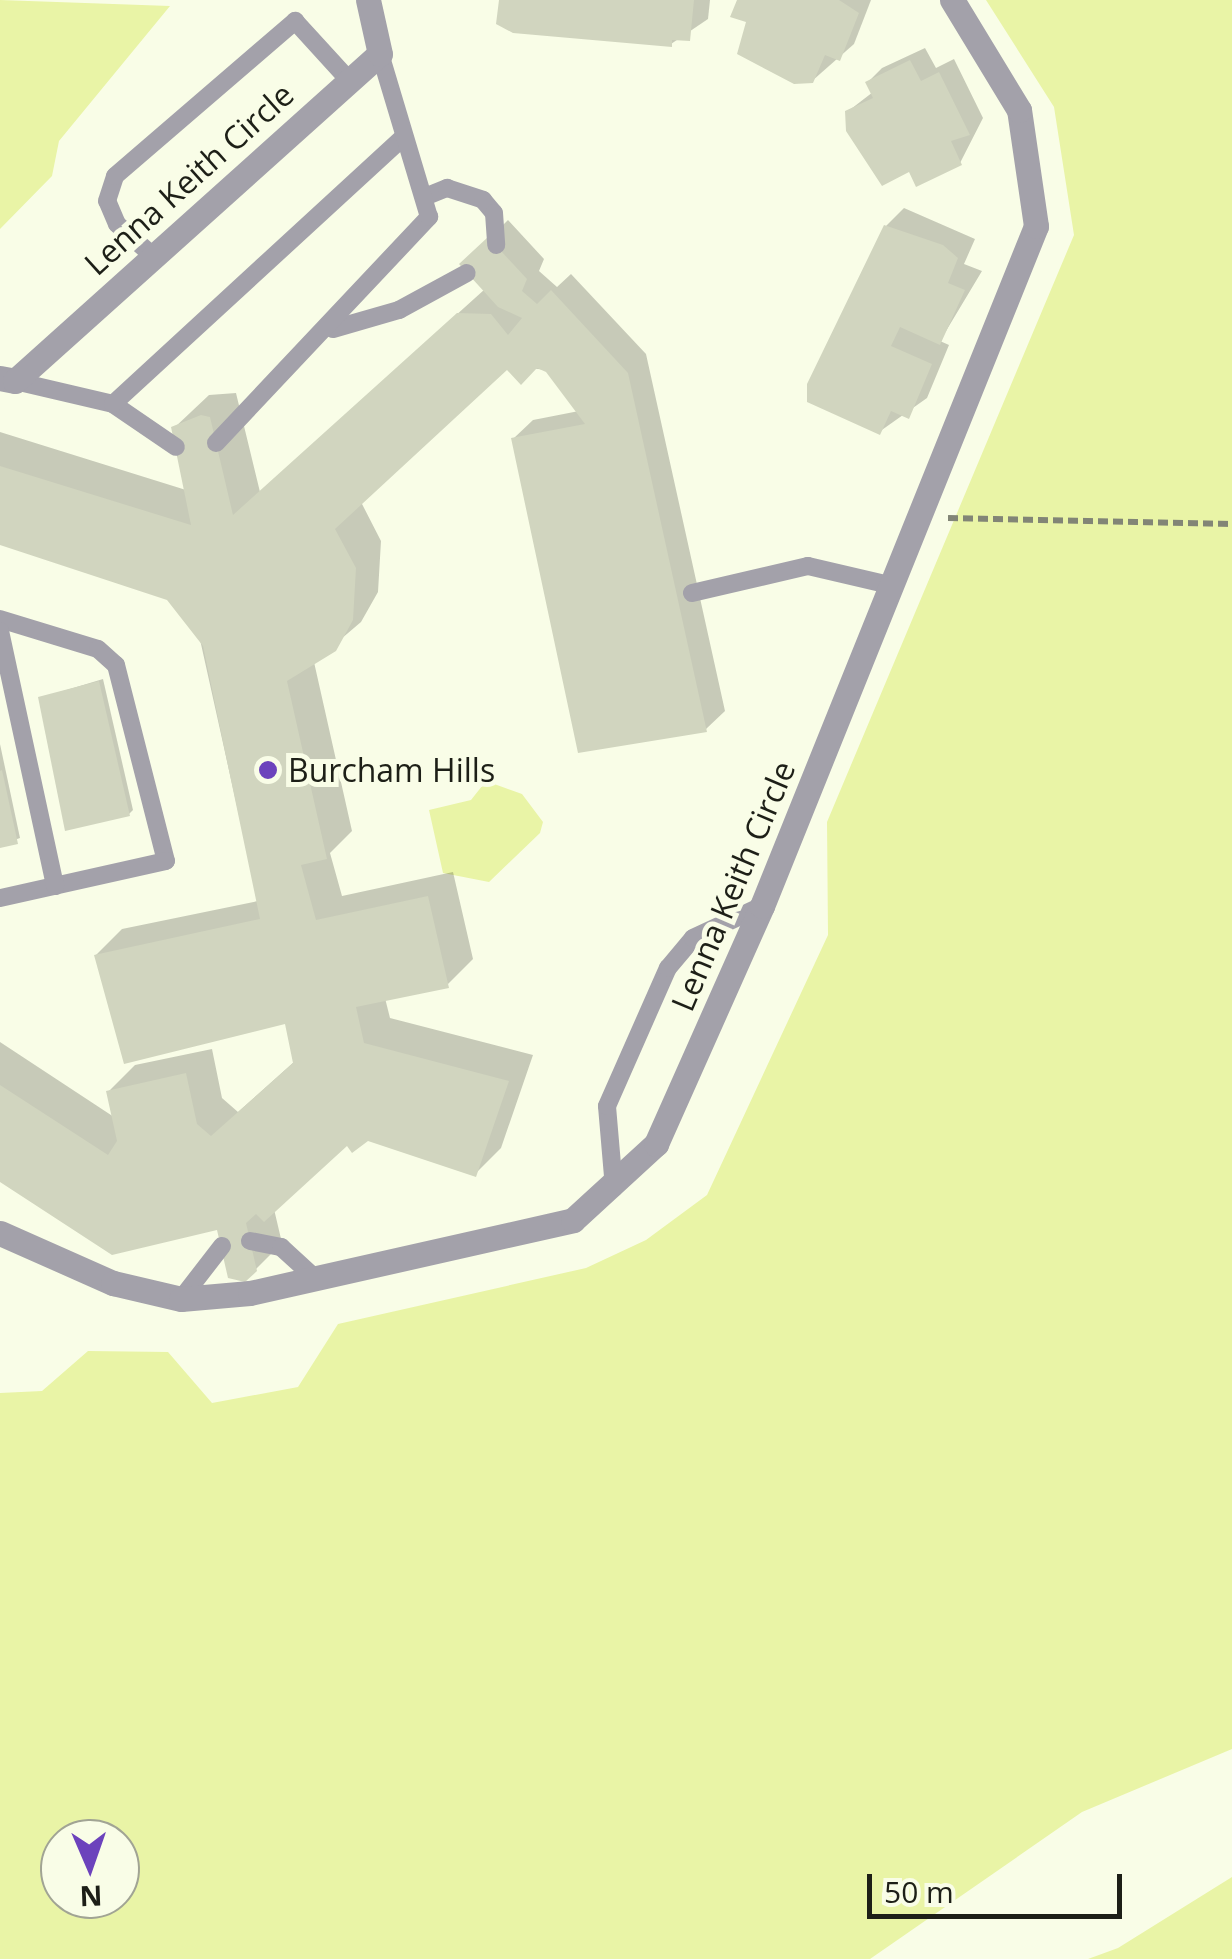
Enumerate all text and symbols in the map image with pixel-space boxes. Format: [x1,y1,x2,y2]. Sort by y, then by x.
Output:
street label: Lenna Keith Circle [77,75,301,283]
place label: Burcham Hills [288,751,495,789]
street label: Lenna Keith Circle [663,755,803,1017]
marker: Burcham Hills [257,759,279,781]
north arrow [40,1819,140,1919]
scale bar [872,1854,1127,1916]
text: 50 m [884,1871,954,1912]
text: N [79,1878,103,1916]

